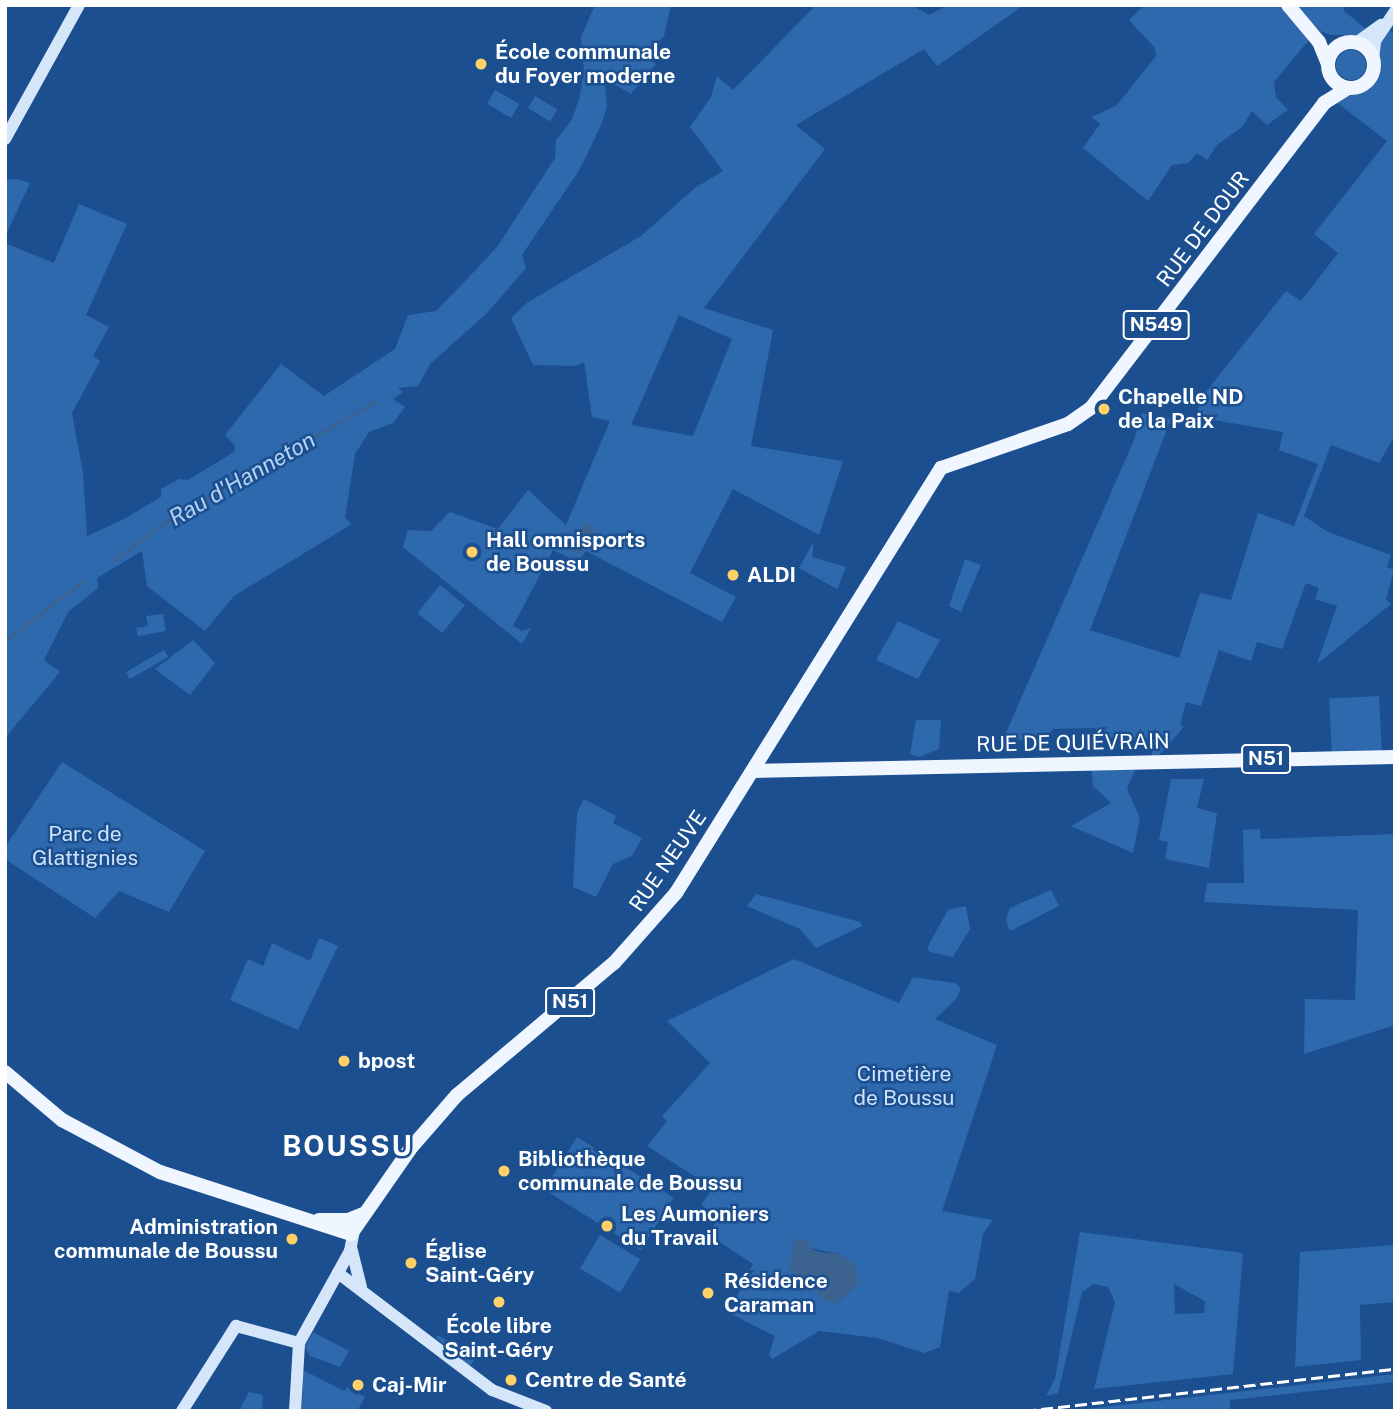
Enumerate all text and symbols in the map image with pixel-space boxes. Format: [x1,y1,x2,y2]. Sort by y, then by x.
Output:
place label: École communale du Foyer moderne [495,39,675,89]
marker: École communale du Foyer moderne [473,56,489,72]
street label: RUE DE DOUR [1151,166,1255,292]
road number: N549 [1121,310,1191,340]
place label: Chapelle ND de la Paix [1118,384,1243,434]
marker: Chapelle ND de la Paix [1096,401,1112,417]
water label: Rau d'Hanneton [164,426,320,532]
place label: Hall omnisports de Boussu [486,527,645,577]
marker: Hall omnisports de Boussu [464,544,480,560]
place label: ALDI [747,562,796,588]
marker: ALDI [725,567,741,583]
street label: RUE DE QUIÉVRAIN [976,729,1170,757]
road number: N51 [1240,744,1292,774]
street label: RUE NEUVE [624,806,712,916]
park label: Parc de Glattignies [32,821,138,871]
road number: N51 [544,986,596,1018]
place label: bpost [358,1048,415,1074]
marker: bpost [336,1053,352,1069]
park label: Cimetière de Boussu [853,1061,955,1111]
district label: BOUSSU [283,1129,413,1163]
place label: Bibliothèque communale de Boussu [518,1146,742,1196]
marker: Bibliothèque communale de Boussu [496,1163,512,1179]
place label: Les Aumoniers du Travail [621,1201,769,1251]
place label: Administration communale de Boussu [54,1214,278,1264]
marker: Les Aumoniers du Travail [599,1218,615,1234]
marker: Administration communale de Boussu [284,1231,300,1247]
place label: Église Saint-Géry [425,1238,534,1288]
marker: Église Saint-Géry [403,1255,419,1271]
place label: Résidence Caraman [724,1268,828,1318]
marker: Résidence Caraman [698,1283,718,1303]
marker: École libre Saint-Géry [491,1294,507,1310]
place label: École libre Saint-Géry [444,1313,554,1363]
place label: Centre de Santé [525,1367,687,1393]
place label: Caj-Mir [372,1372,447,1398]
marker: Centre de Santé [503,1372,519,1388]
marker: Caj-Mir [350,1377,366,1393]

